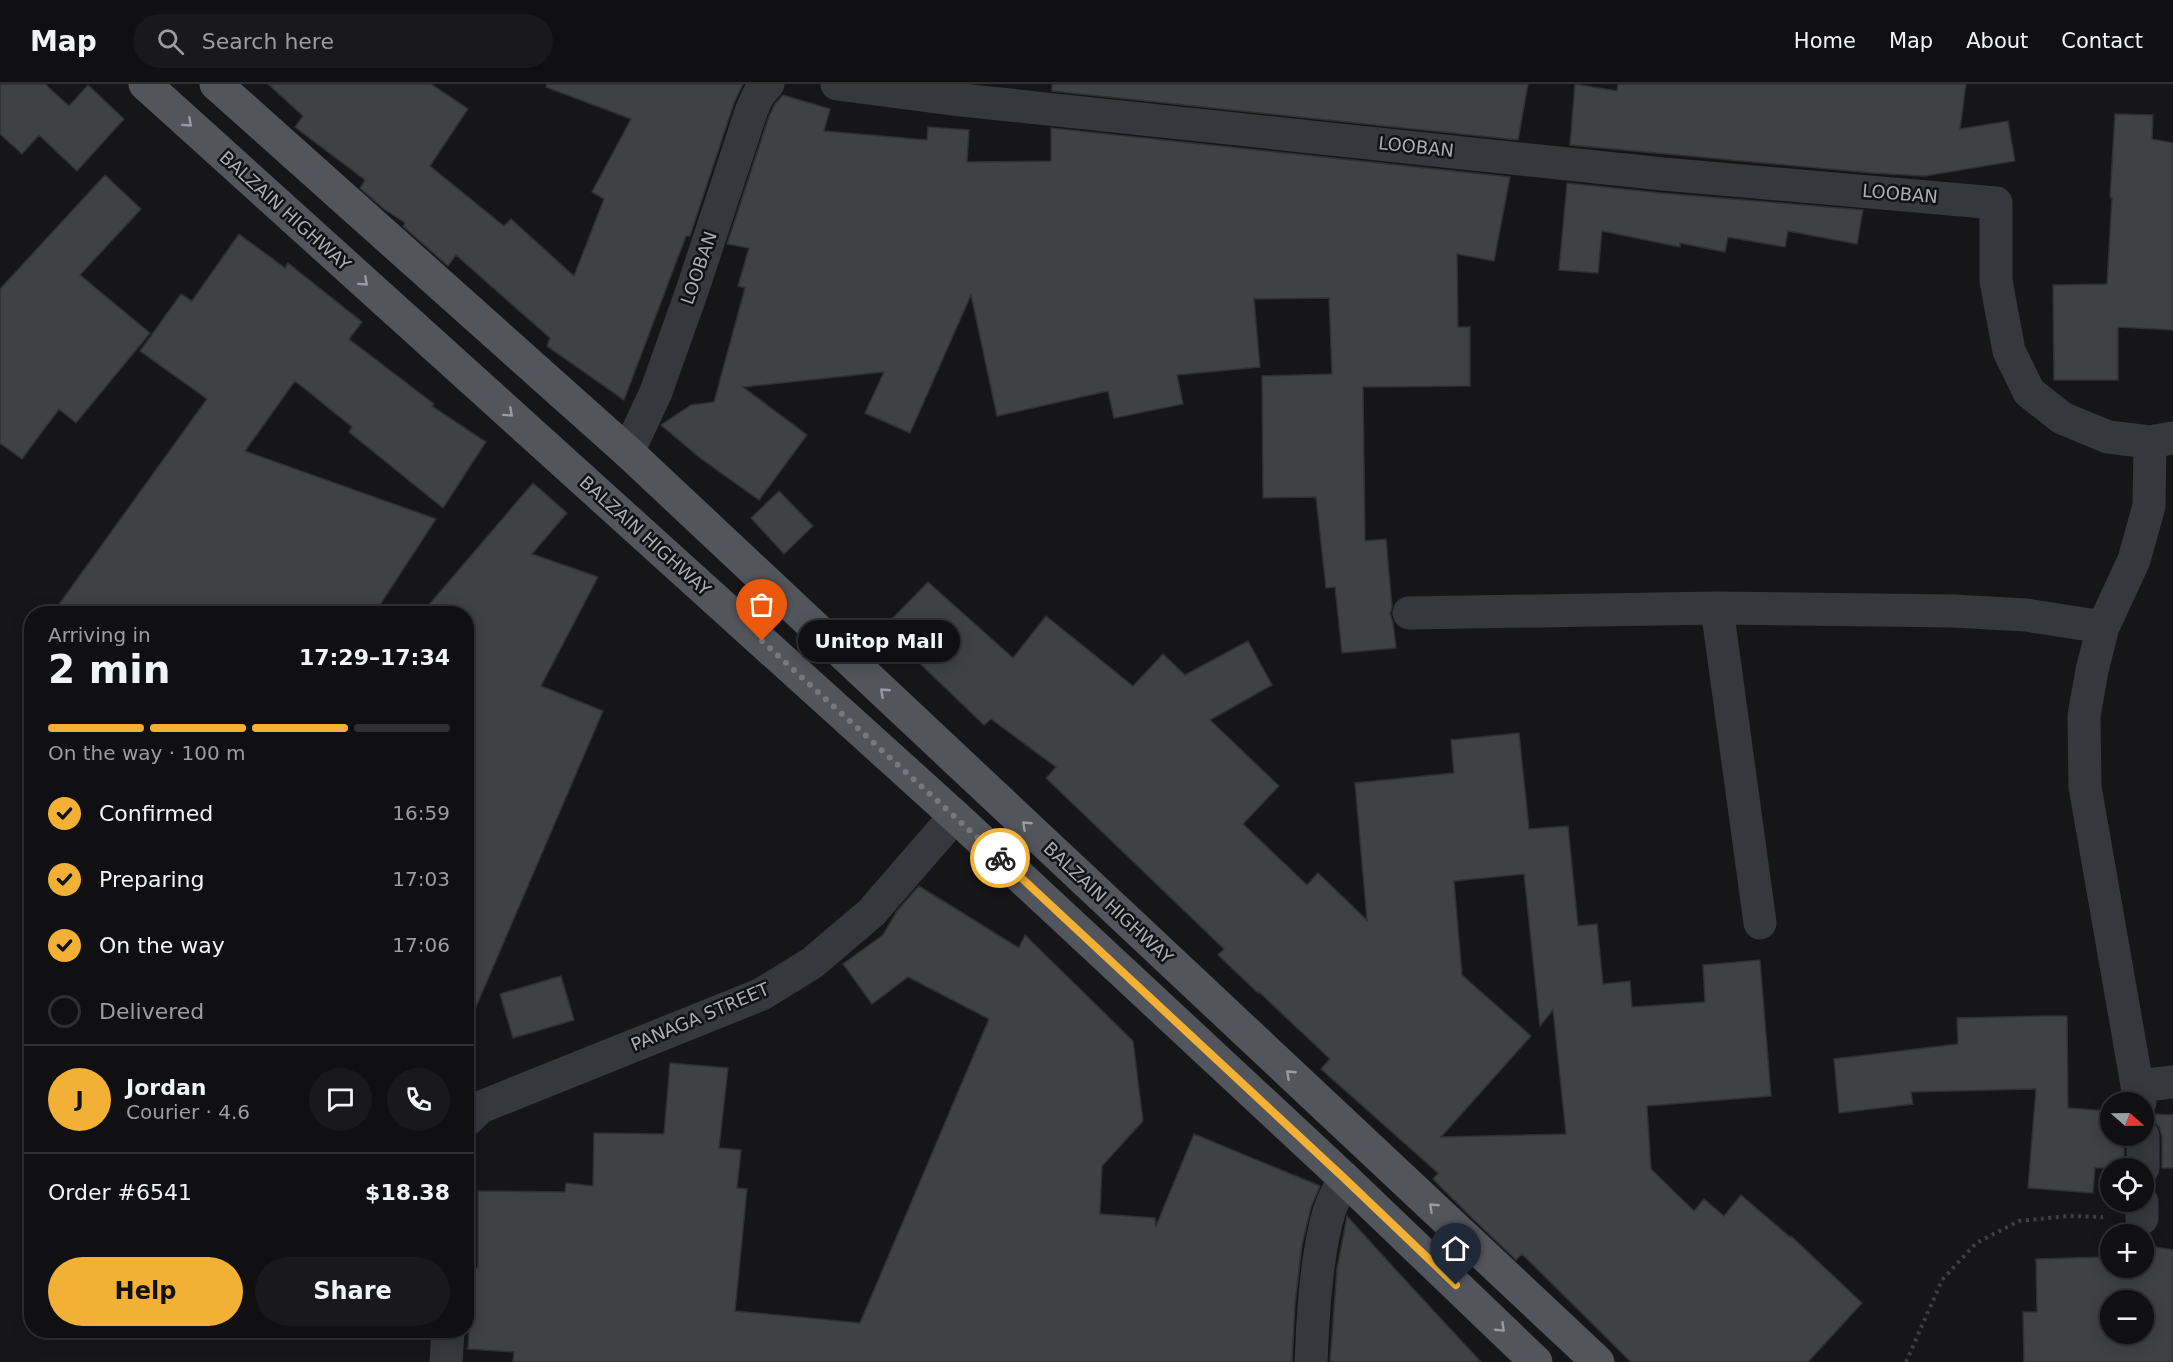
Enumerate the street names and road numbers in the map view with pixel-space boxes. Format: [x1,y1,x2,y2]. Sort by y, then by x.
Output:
street label: LOOBAN [1377,132,1455,161]
street label: BALZAIN HIGHWAY [216,146,356,276]
street label: LOOBAN [1861,180,1939,207]
street label: LOOBAN [676,229,721,307]
street label: BALZAIN HIGHWAY [576,471,716,601]
street label: BALZAIN HIGHWAY [1039,837,1178,969]
street label: PANAGA STREET [628,978,773,1055]

